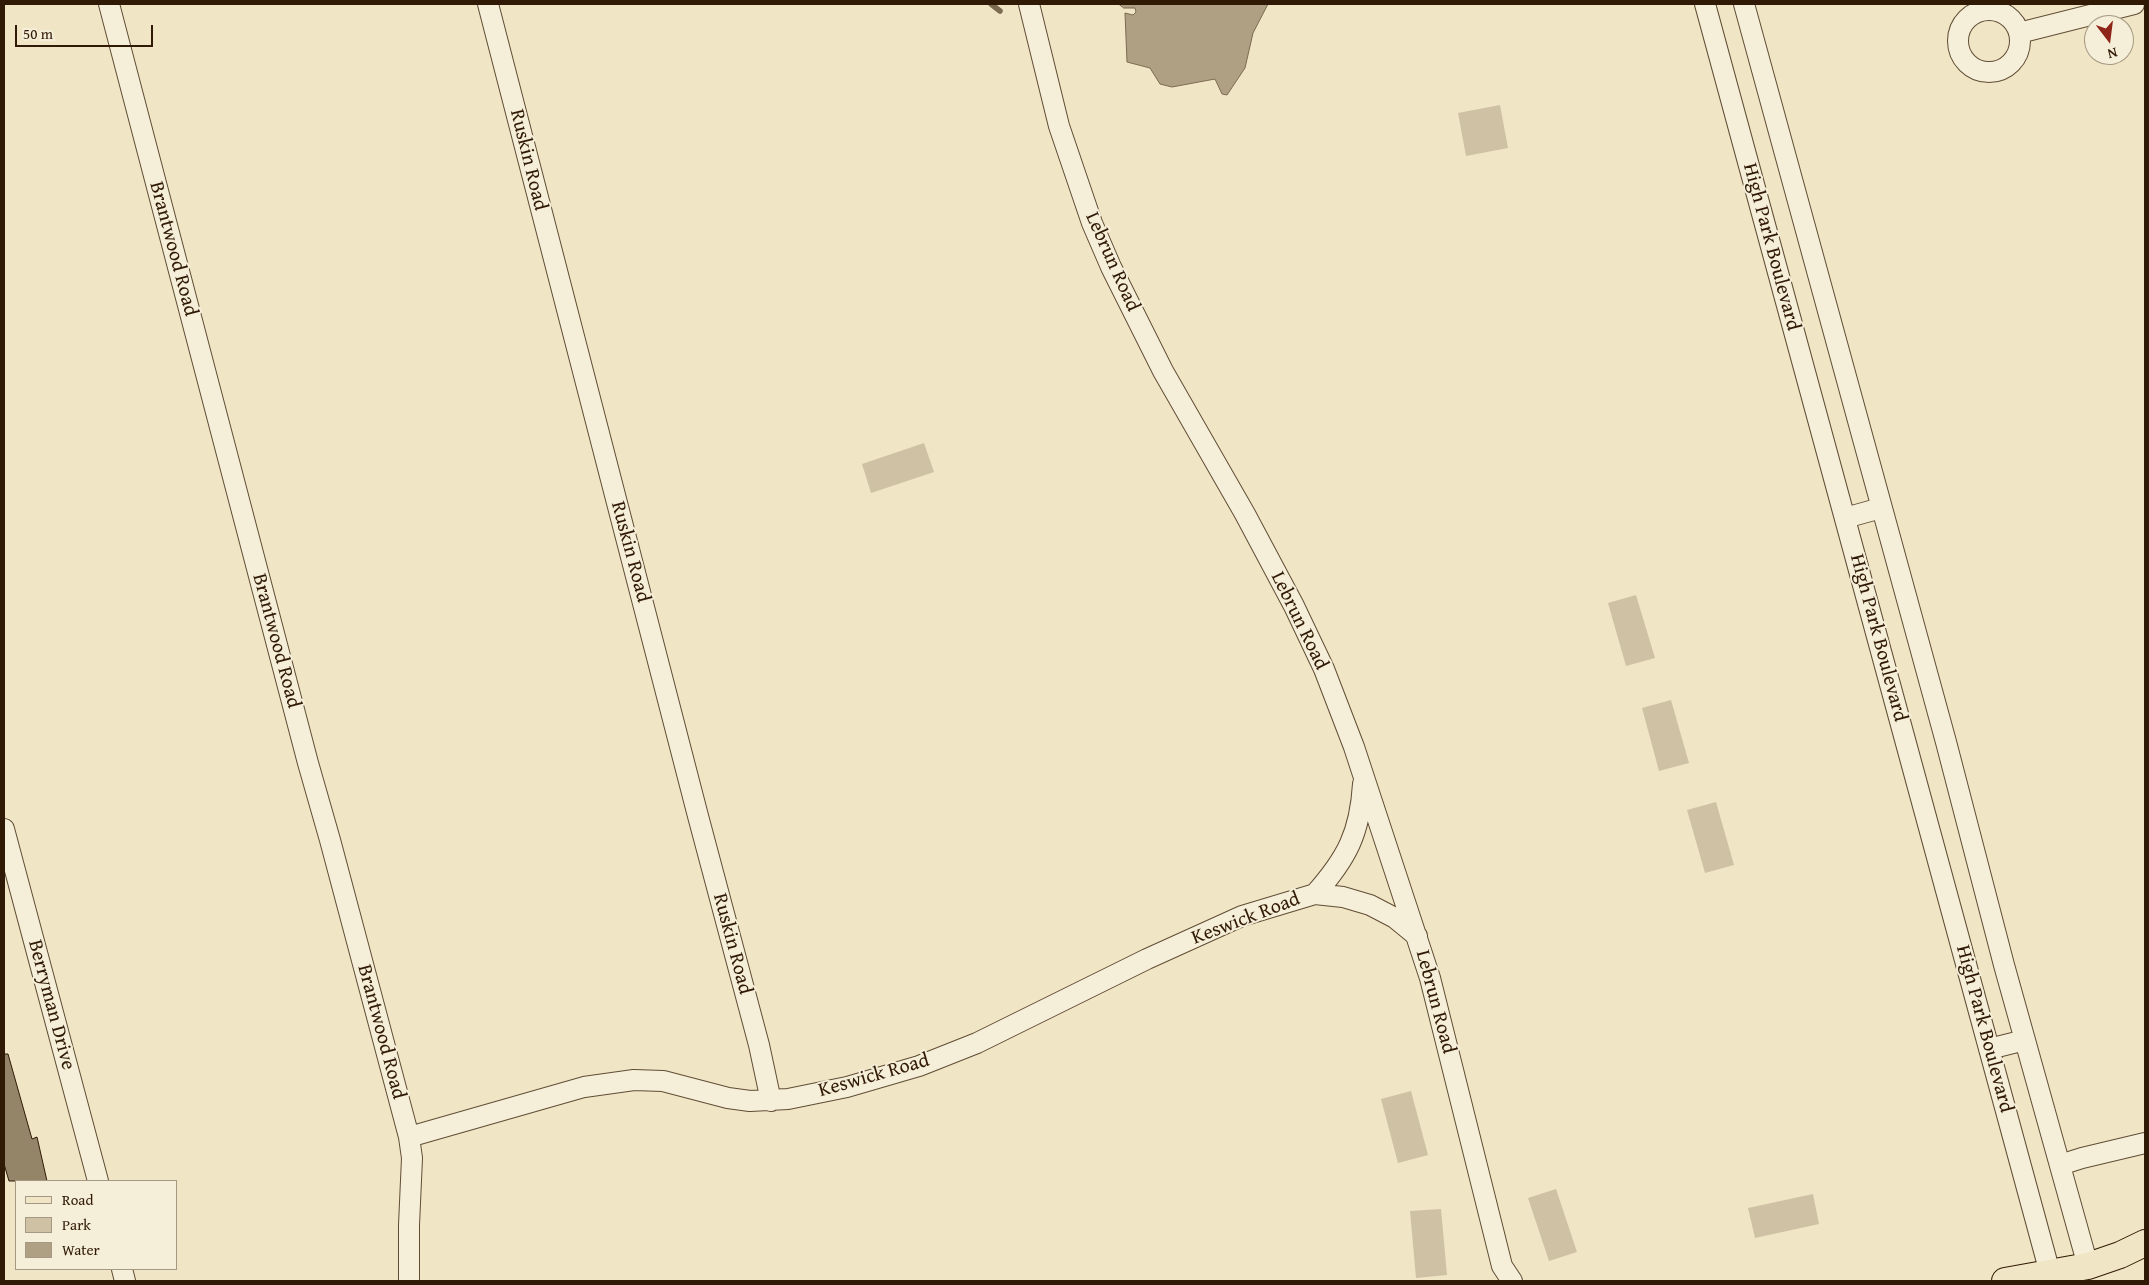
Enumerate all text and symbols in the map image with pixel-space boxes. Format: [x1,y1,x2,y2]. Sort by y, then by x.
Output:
scale bar [18,15,155,47]
north arrow [2084,15,2134,65]
text: 50 m [23,23,53,44]
text: N [2106,43,2120,64]
street label: Ruskin Road [504,107,552,213]
street label: High Park Boulevard [1737,161,1805,333]
street label: Brantwood Road [144,179,202,319]
street label: Lebrun Road [1079,209,1145,315]
street label: Ruskin Road [605,499,655,605]
street label: High Park Boulevard [1844,552,1912,724]
street label: Lebrun Road [1265,568,1333,674]
street label: Brantwood Road [247,571,305,711]
street label: Keswick Road [1189,887,1303,951]
street label: Ruskin Road [707,891,757,997]
street label: Berryman Drive [22,937,80,1073]
street label: High Park Boulevard [1950,943,2018,1115]
street label: Lebrun Road [1410,948,1460,1056]
street label: Brantwood Road [352,962,410,1102]
street label: Keswick Road [816,1049,932,1103]
legend [15,1180,178,1270]
text: Road [62,1189,93,1210]
text: Park [62,1214,91,1235]
text: Water [62,1239,100,1260]

